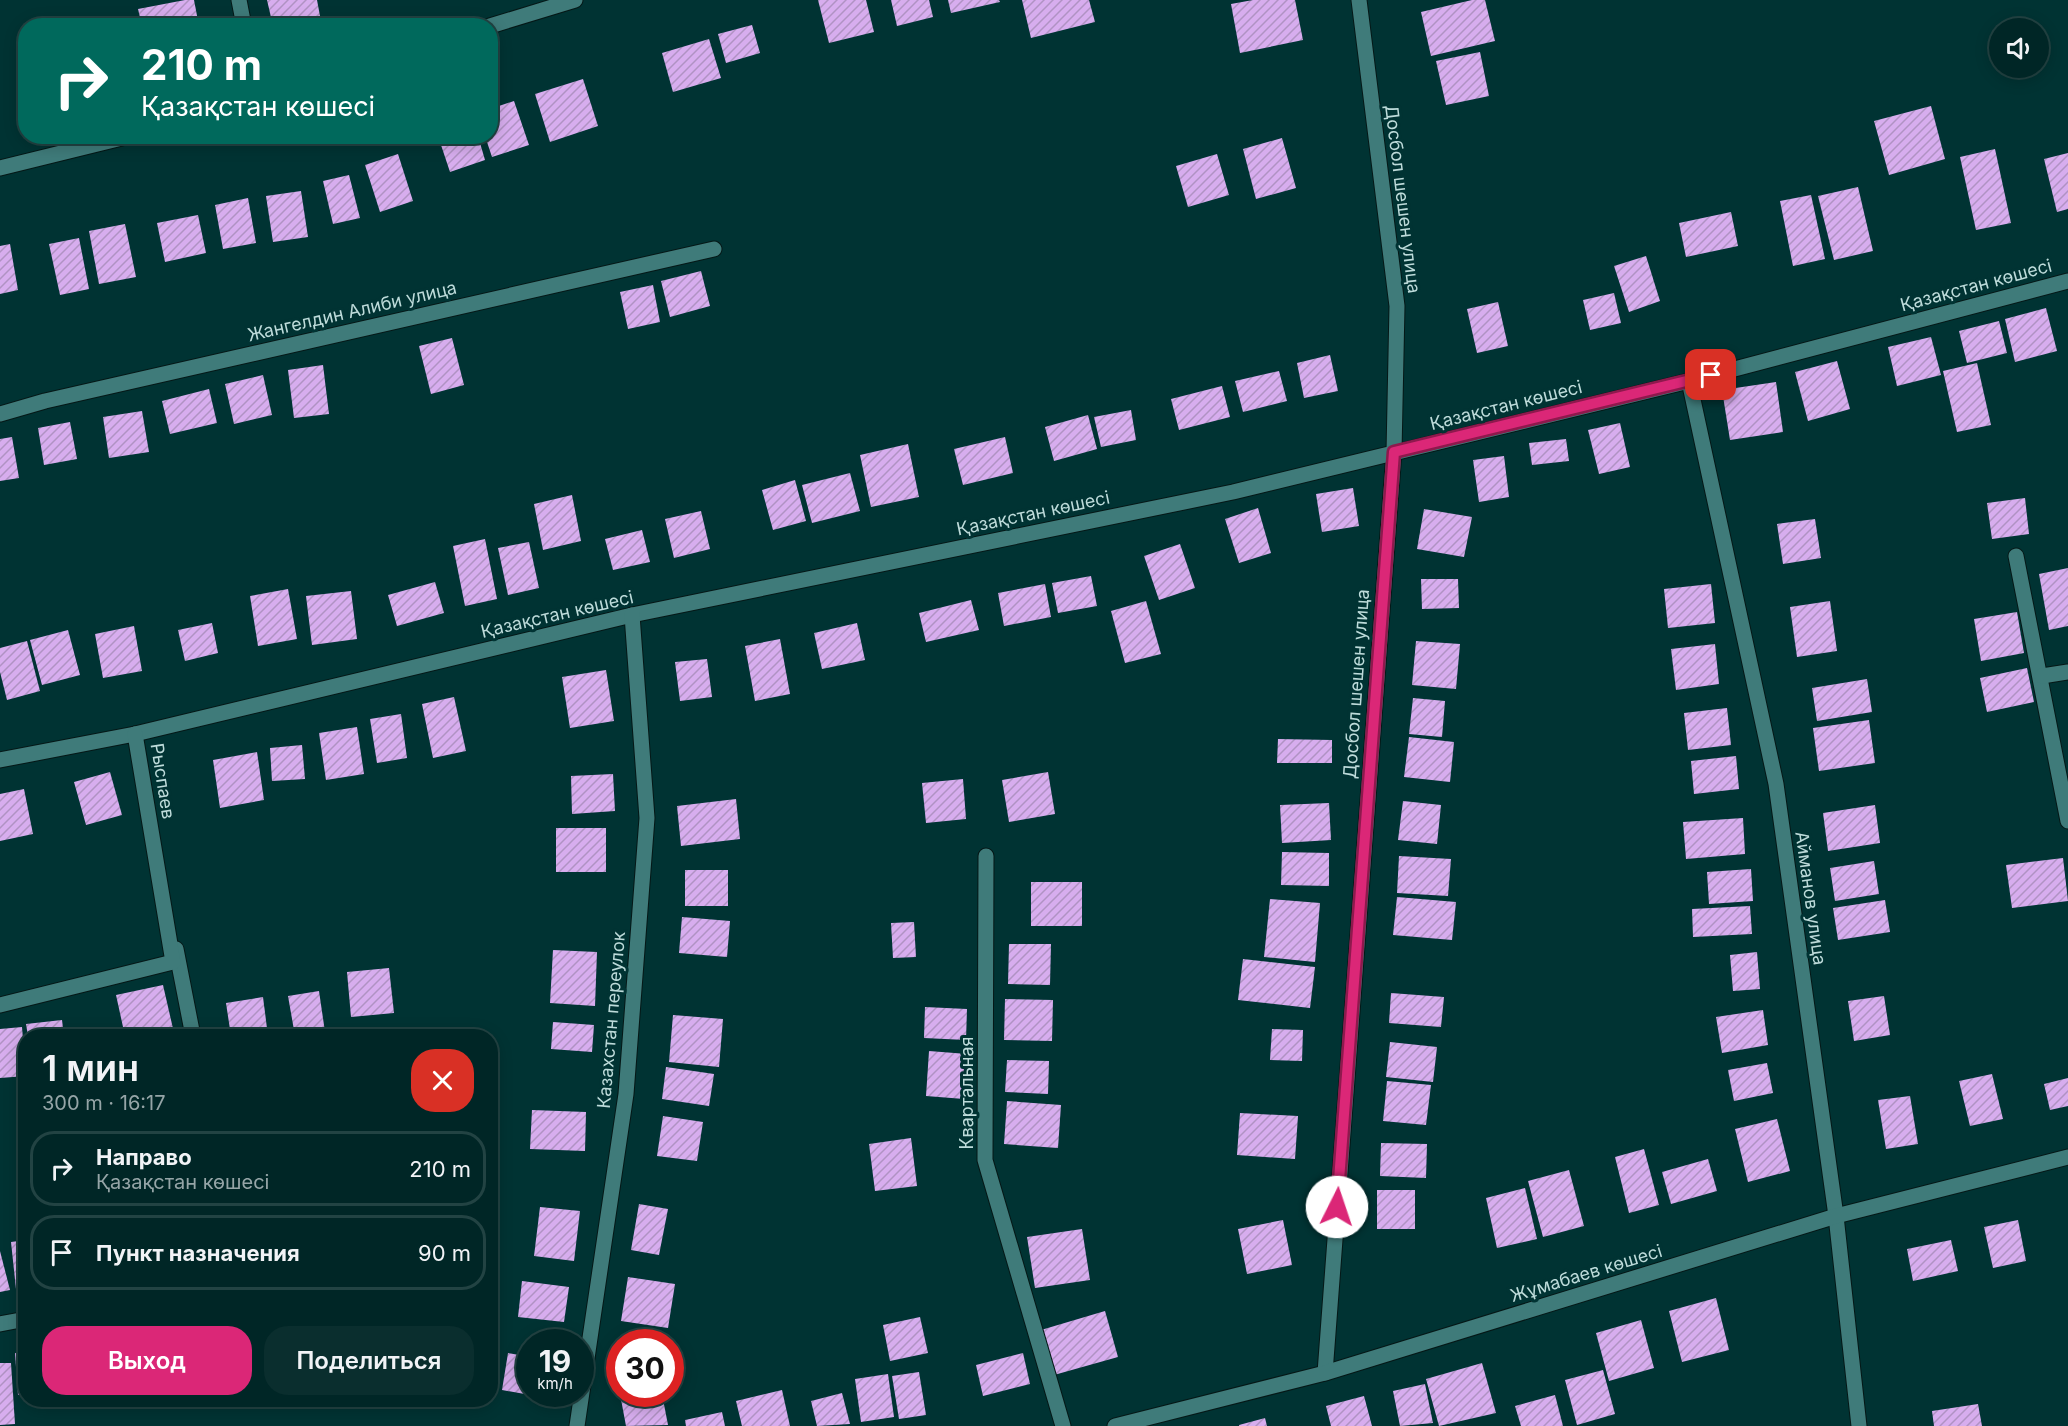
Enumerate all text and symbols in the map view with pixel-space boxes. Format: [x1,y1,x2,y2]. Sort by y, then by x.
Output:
map controls [1989,18,2049,78]
button: sound [1989,18,2049,78]
text: 210 m [141,39,262,90]
icon: right [42,42,120,120]
text: Қазақстан көшесі [141,90,375,123]
street label: Досбол шешен улица [1381,103,1425,295]
street label: Қазақстан көшесі [1898,255,2054,315]
street label: Жангелдин Алиби улица [245,277,459,345]
pin [1685,349,1736,400]
icon: arrive [1694,358,1727,391]
street label: Қазақстан көшесі [1428,376,1584,434]
street label: Қазақстан көшесі [954,487,1112,539]
street label: Қазақстан көшесі [479,586,635,642]
street label: Досбол шешен улица [1339,588,1373,780]
street label: Рыспаев [147,742,179,820]
street label: Айманов улица [1791,830,1831,966]
street label: Казахстан переулок [593,930,629,1109]
street label: Квартальная [956,1036,977,1150]
text: 1 мин [42,1046,139,1090]
button: close [411,1049,474,1112]
text: 300 m · 16:17 [42,1091,166,1115]
text: Направо [96,1144,192,1170]
icon: right [45,1152,78,1185]
text: 210 m [409,1156,471,1182]
text: Қазақстан көшесі [96,1170,269,1194]
position arrow [1305,1175,1369,1239]
icon: arrive [45,1236,78,1269]
text: Пункт назначения [96,1240,300,1266]
text: 90 m [418,1240,471,1266]
street label: Жұмабаев көшесі [1507,1240,1665,1306]
button: Выход [42,1326,252,1395]
button: Поделиться [264,1326,474,1395]
speed limit sign: 30 [606,1329,684,1407]
text: 19 [539,1343,571,1379]
text: km/h [537,1374,573,1393]

